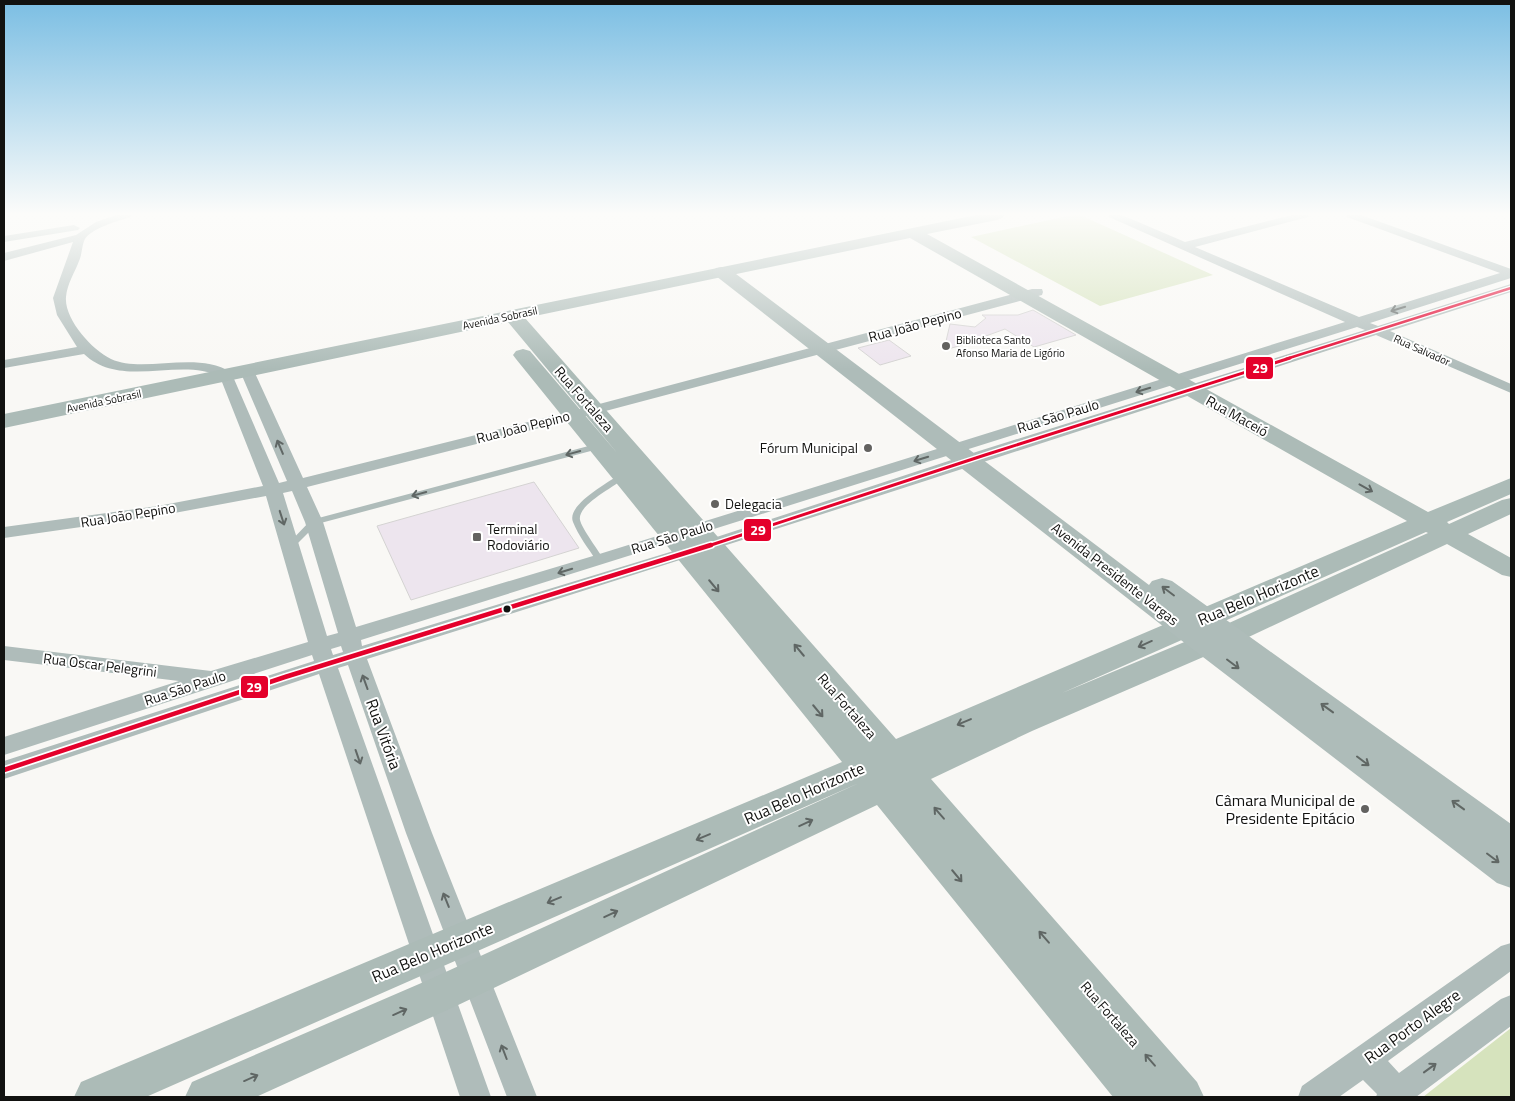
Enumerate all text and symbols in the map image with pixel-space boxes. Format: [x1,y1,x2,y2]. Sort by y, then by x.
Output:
street label: Avenida Sobrasil [461,302,539,334]
street label: Rua João Pepino [866,302,964,347]
one-way arrow [1390,305,1406,315]
street label: Rua Salvador [1391,330,1453,370]
place label: Biblioteca Santo Afonso Maria de Ligório [956,332,1065,361]
marker: Biblioteca Santo Afonso Maria de Ligório [940,340,952,352]
line badge: 29 [1245,356,1274,380]
text: 29 [1252,357,1268,378]
street label: Rua Fortaleza [550,361,619,436]
street label: Avenida Sobrasil [65,385,143,417]
one-way arrow [1135,385,1151,395]
street label: Rua Maceió [1202,390,1272,441]
street label: Rua São Paulo [1014,393,1101,438]
street label: Rua João Pepino [474,405,572,448]
place label: Fórum Municipal [760,437,858,458]
one-way arrow [275,440,284,456]
marker: Fórum Municipal [862,442,874,454]
one-way arrow [565,449,581,459]
one-way arrow [913,455,929,464]
one-way arrow [1358,483,1373,493]
one-way arrow [411,490,427,500]
place label: Delegacia [725,493,782,514]
street label: Rua João Pepino [79,497,177,532]
marker: Delegacia [709,498,721,510]
one-way arrow [278,510,288,526]
street label: Rua São Paulo [628,514,715,559]
street label: Avenida Presidente Vargas [1047,517,1184,630]
place label: Terminal Rodoviário [487,518,550,555]
line badge: 29 [743,518,772,542]
text: 29 [750,519,766,540]
marker: Terminal Rodoviário [471,531,483,543]
street label: Rua Belo Horizonte [1194,559,1322,631]
one-way arrow [558,566,574,576]
one-way arrow [709,579,720,592]
one-way arrow [1162,586,1175,597]
unlabelled marker [502,604,512,614]
one-way arrow [1138,639,1153,649]
one-way arrow [793,644,804,657]
street label: Rua Oscar Pelegrini [42,647,158,682]
one-way arrow [1226,658,1239,669]
street label: Rua São Paulo [141,664,228,711]
street label: Rua Fortaleza [813,668,882,743]
line badge: 29 [240,675,269,699]
one-way arrow [360,675,369,690]
text: 29 [246,676,262,697]
street label: Rua Vitória [360,695,408,773]
one-way arrow [1321,703,1334,714]
one-way arrow [813,705,824,718]
one-way arrow [957,718,972,728]
one-way arrow [354,748,363,764]
street label: Rua Belo Horizonte [740,756,868,830]
one-way arrow [1356,756,1370,766]
place label: Câmara Municipal de Presidente Epitácio [1215,788,1355,830]
one-way arrow [1451,800,1465,810]
marker: Câmara Municipal de Presidente Epitácio [1359,803,1371,815]
one-way arrow [933,807,944,820]
one-way arrow [798,818,813,827]
one-way arrow [696,832,711,842]
one-way arrow [1486,853,1500,863]
one-way arrow [951,869,962,882]
one-way arrow [441,893,451,908]
one-way arrow [547,896,562,906]
one-way arrow [603,909,618,918]
street label: Rua Belo Horizonte [368,916,496,988]
one-way arrow [1039,930,1050,943]
street label: Rua Fortaleza [1076,976,1145,1051]
street label: Rua Porto Alegre [1359,983,1465,1069]
one-way arrow [392,1006,407,1016]
one-way arrow [499,1045,509,1060]
one-way arrow [1144,1054,1156,1067]
one-way arrow [1423,1063,1436,1074]
one-way arrow [243,1072,258,1082]

